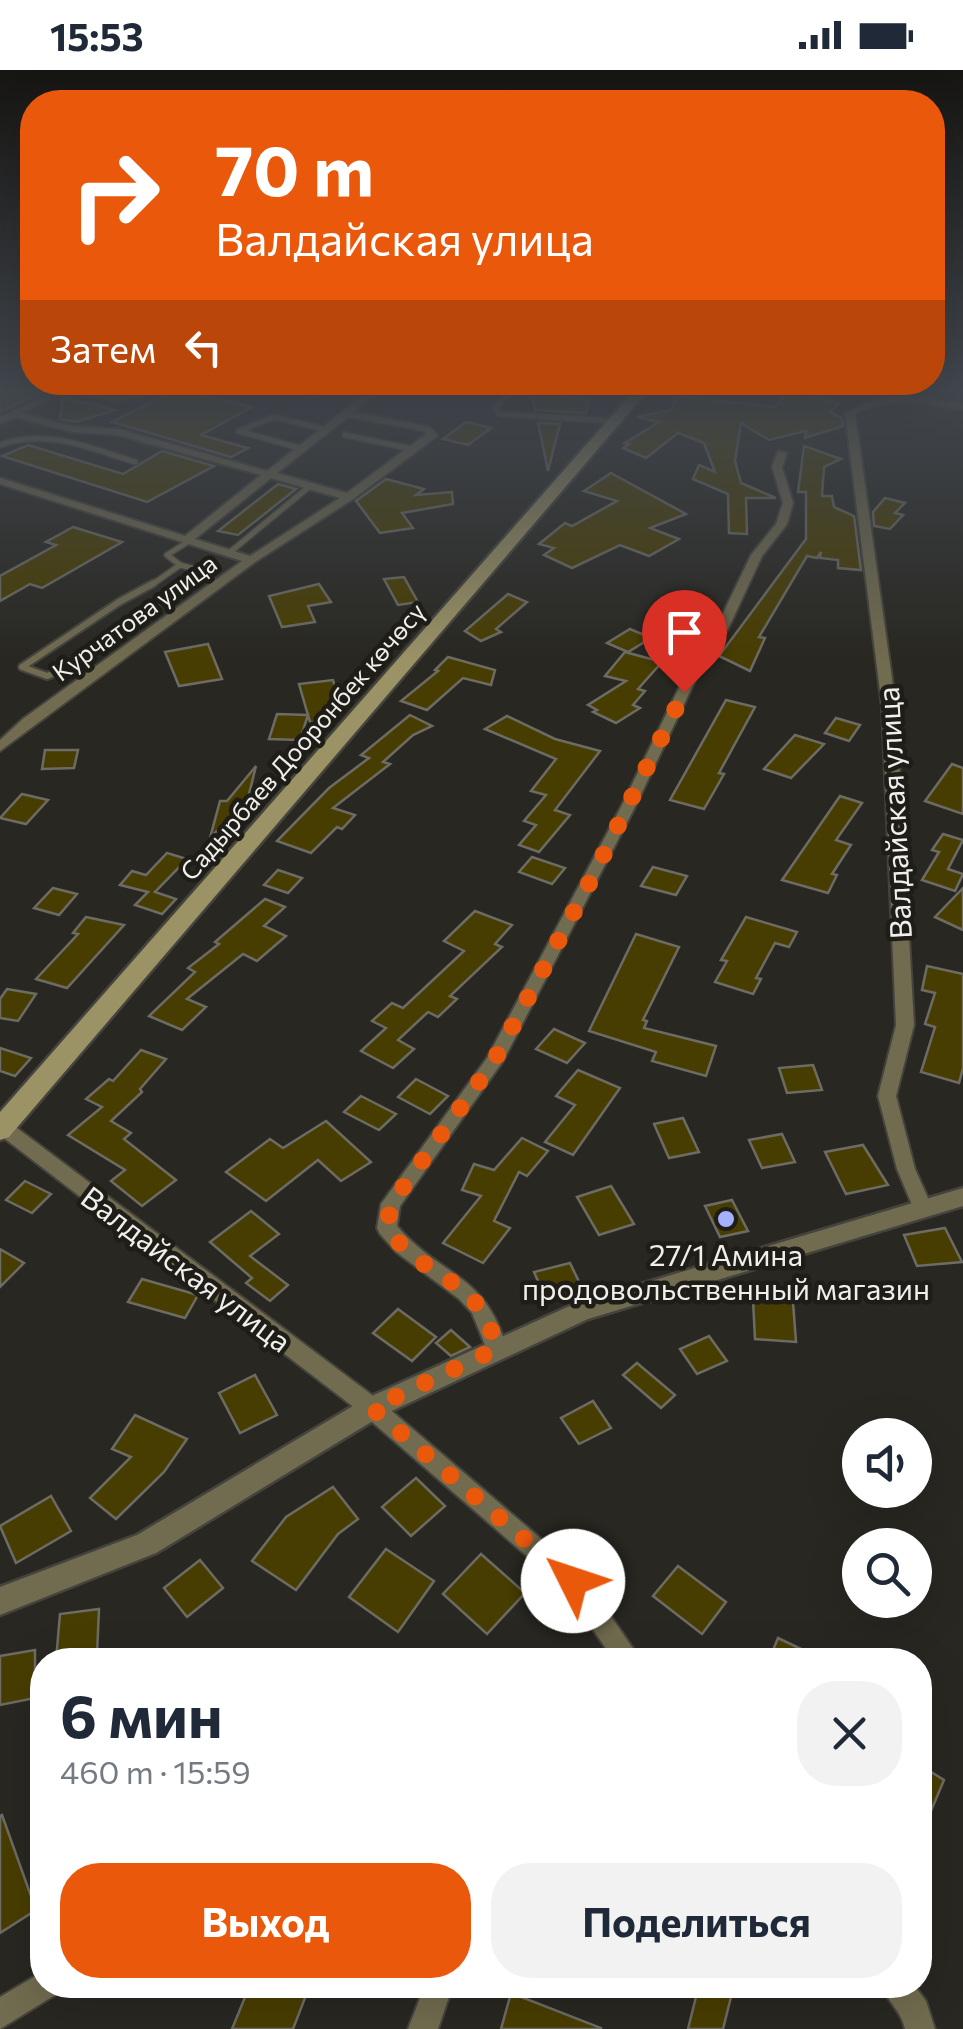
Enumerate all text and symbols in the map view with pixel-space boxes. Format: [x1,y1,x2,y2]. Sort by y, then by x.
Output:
text: 15:53 [50,12,144,59]
text: 70 m [215,125,374,210]
icon: right [50,130,180,260]
text: Валдайская улица [215,210,594,265]
icon: left [176,320,231,375]
text: Затем [50,324,156,371]
street label: Курчатова улица [46,547,222,687]
pin [642,590,727,693]
street label: Садырбаев Дооронбек көчөсү [173,596,431,886]
icon: arrive [657,605,712,660]
street label: Валдайская улица [868,686,918,940]
street label: Валдайская улица [75,1177,299,1359]
marker: 27/1 Амина продовольственный магазин [715,1208,737,1230]
place label: 27/1 Амина продовольственный магазин [522,1235,930,1306]
map controls [842,1418,932,1618]
button: sound [842,1418,932,1508]
button: search [842,1528,932,1618]
position arrow [521,1529,625,1633]
text: 6 мин [60,1677,223,1750]
button: close [797,1681,902,1786]
text: 460 m · 15:59 [60,1751,251,1791]
button: Выход [60,1863,471,1978]
button: Поделиться [491,1863,902,1978]

